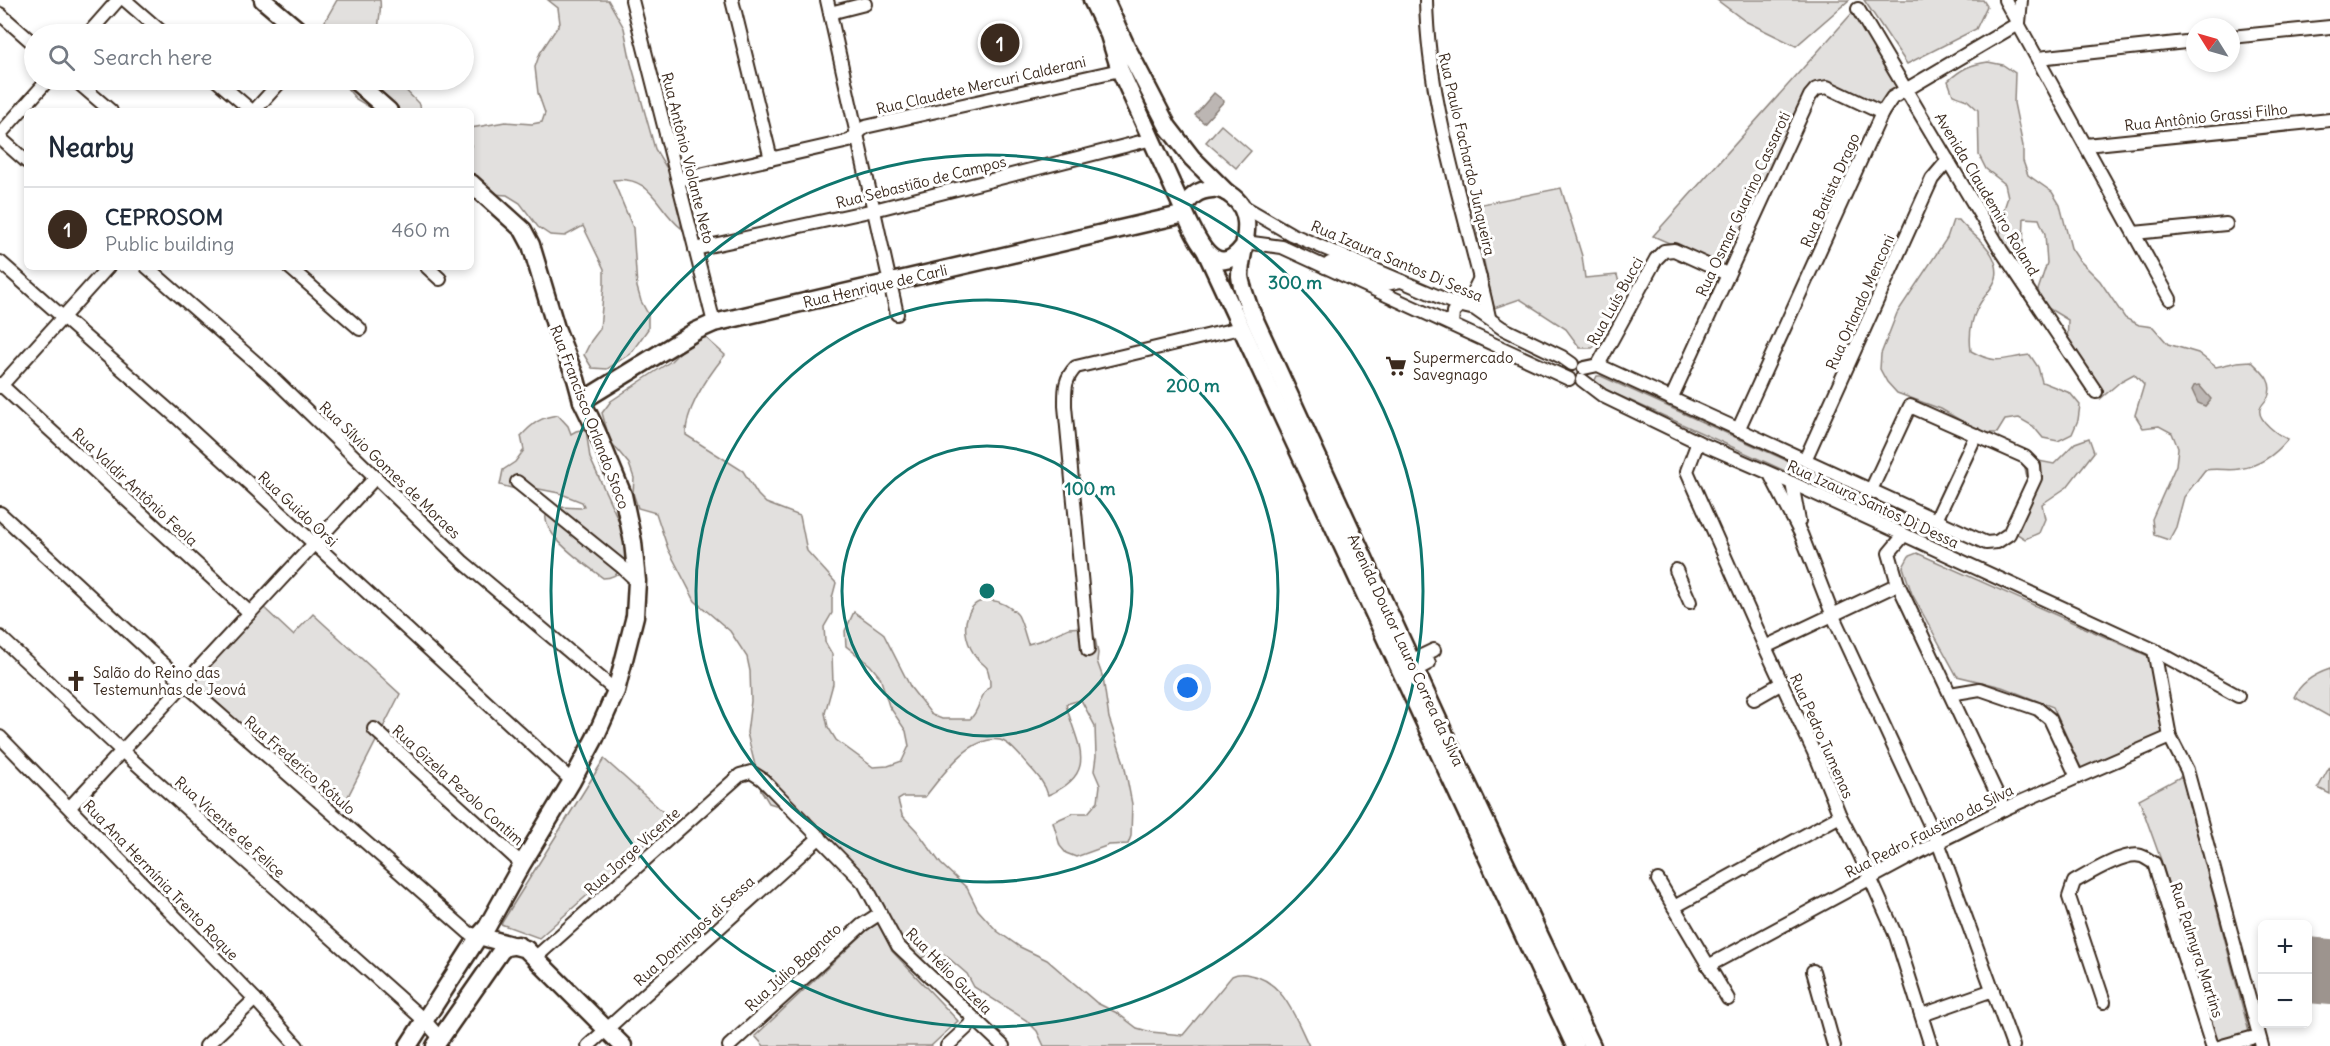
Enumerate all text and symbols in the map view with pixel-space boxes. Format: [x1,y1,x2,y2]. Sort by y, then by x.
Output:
north arrow [2186,18,2240,72]
pin: 1 [980,20,1020,66]
search box [24,24,474,90]
icon: search [45,41,78,74]
text: Search here [93,43,212,71]
street label: Rua Paulo Fachardo Junqueira [1434,51,1500,258]
street label: Rua Claudete Mercuri Calderani [874,52,1088,118]
street label: Rua Antônio Violante Neto [657,70,719,246]
street label: Rua Antônio Grassi Filho [2123,99,2289,135]
street label: Rua Osmar Guarino Cassaroti [1692,109,1794,299]
street label: Avenida Claudemiro Roland [1931,109,2043,279]
street label: Rua Batista Drago [1796,130,1864,250]
text: Nearby [48,131,134,164]
street label: Rua Sebastião de Campos [834,152,1008,212]
text: CEPROSOM [105,203,223,231]
street label: Rua Izaura Santos Di Sessa [1308,216,1486,306]
text: 1 [64,217,71,242]
text: 460 m [391,217,450,242]
text: Public building [105,231,234,256]
street label: Rua Orlando Menconi [1822,231,1898,373]
street label: Rua Luís Bucci [1583,254,1647,348]
street label: Rua Henrique de Carli [801,260,949,312]
text: 300 m [1268,271,1322,294]
street label: Rua Francisco Orlando Stoco [546,322,634,512]
place label: Supermercado Savegnago [1413,348,1513,384]
supermarket icon: Supermercado Savegnago [1384,354,1408,378]
text: 200 m [1166,374,1220,397]
street label: Rua Sílvio Gomes de Moraes [315,397,465,543]
street label: Rua Valdir Antônio Feola [68,424,202,550]
street label: Rua Izaura Santos Di Dessa [1784,456,1962,552]
street label: Rua Guido Orsi [254,467,342,551]
text: 100 m [1065,477,1116,500]
street label: Avenida Doutor Lauro Correa da Silva [1344,531,1468,770]
centre of rings [977,581,997,601]
place label: Salão do Reino das Testemunhas de Jeová [93,663,247,699]
church icon: Salão do Reino das Testemunhas de Jeová [64,669,88,693]
street label: Rua Pedro Tumenas [1786,671,1858,801]
your location [1173,673,1202,702]
street label: Rua Frederico Rótulo [241,712,359,818]
street label: Rua Gizela Pezolo Contim [388,721,528,849]
street label: Rua Vicente de Felice [171,772,289,882]
street label: Rua Pedro Faustino da Silva [1842,780,2017,882]
street label: Rua Ana Hermínia Trento Roque [79,796,243,964]
street label: Rua Jorge Vicente [580,803,684,899]
street label: Rua Domingos di Sessa [630,871,759,990]
street label: Rua Palmyra Martins [2166,880,2228,1020]
street label: Rua Júlio Bagnato [741,919,845,1015]
map controls [2258,920,2312,1028]
button: + [2258,920,2312,974]
street label: Rua Hélio Guzela [902,924,996,1018]
button: − [2258,974,2312,1028]

